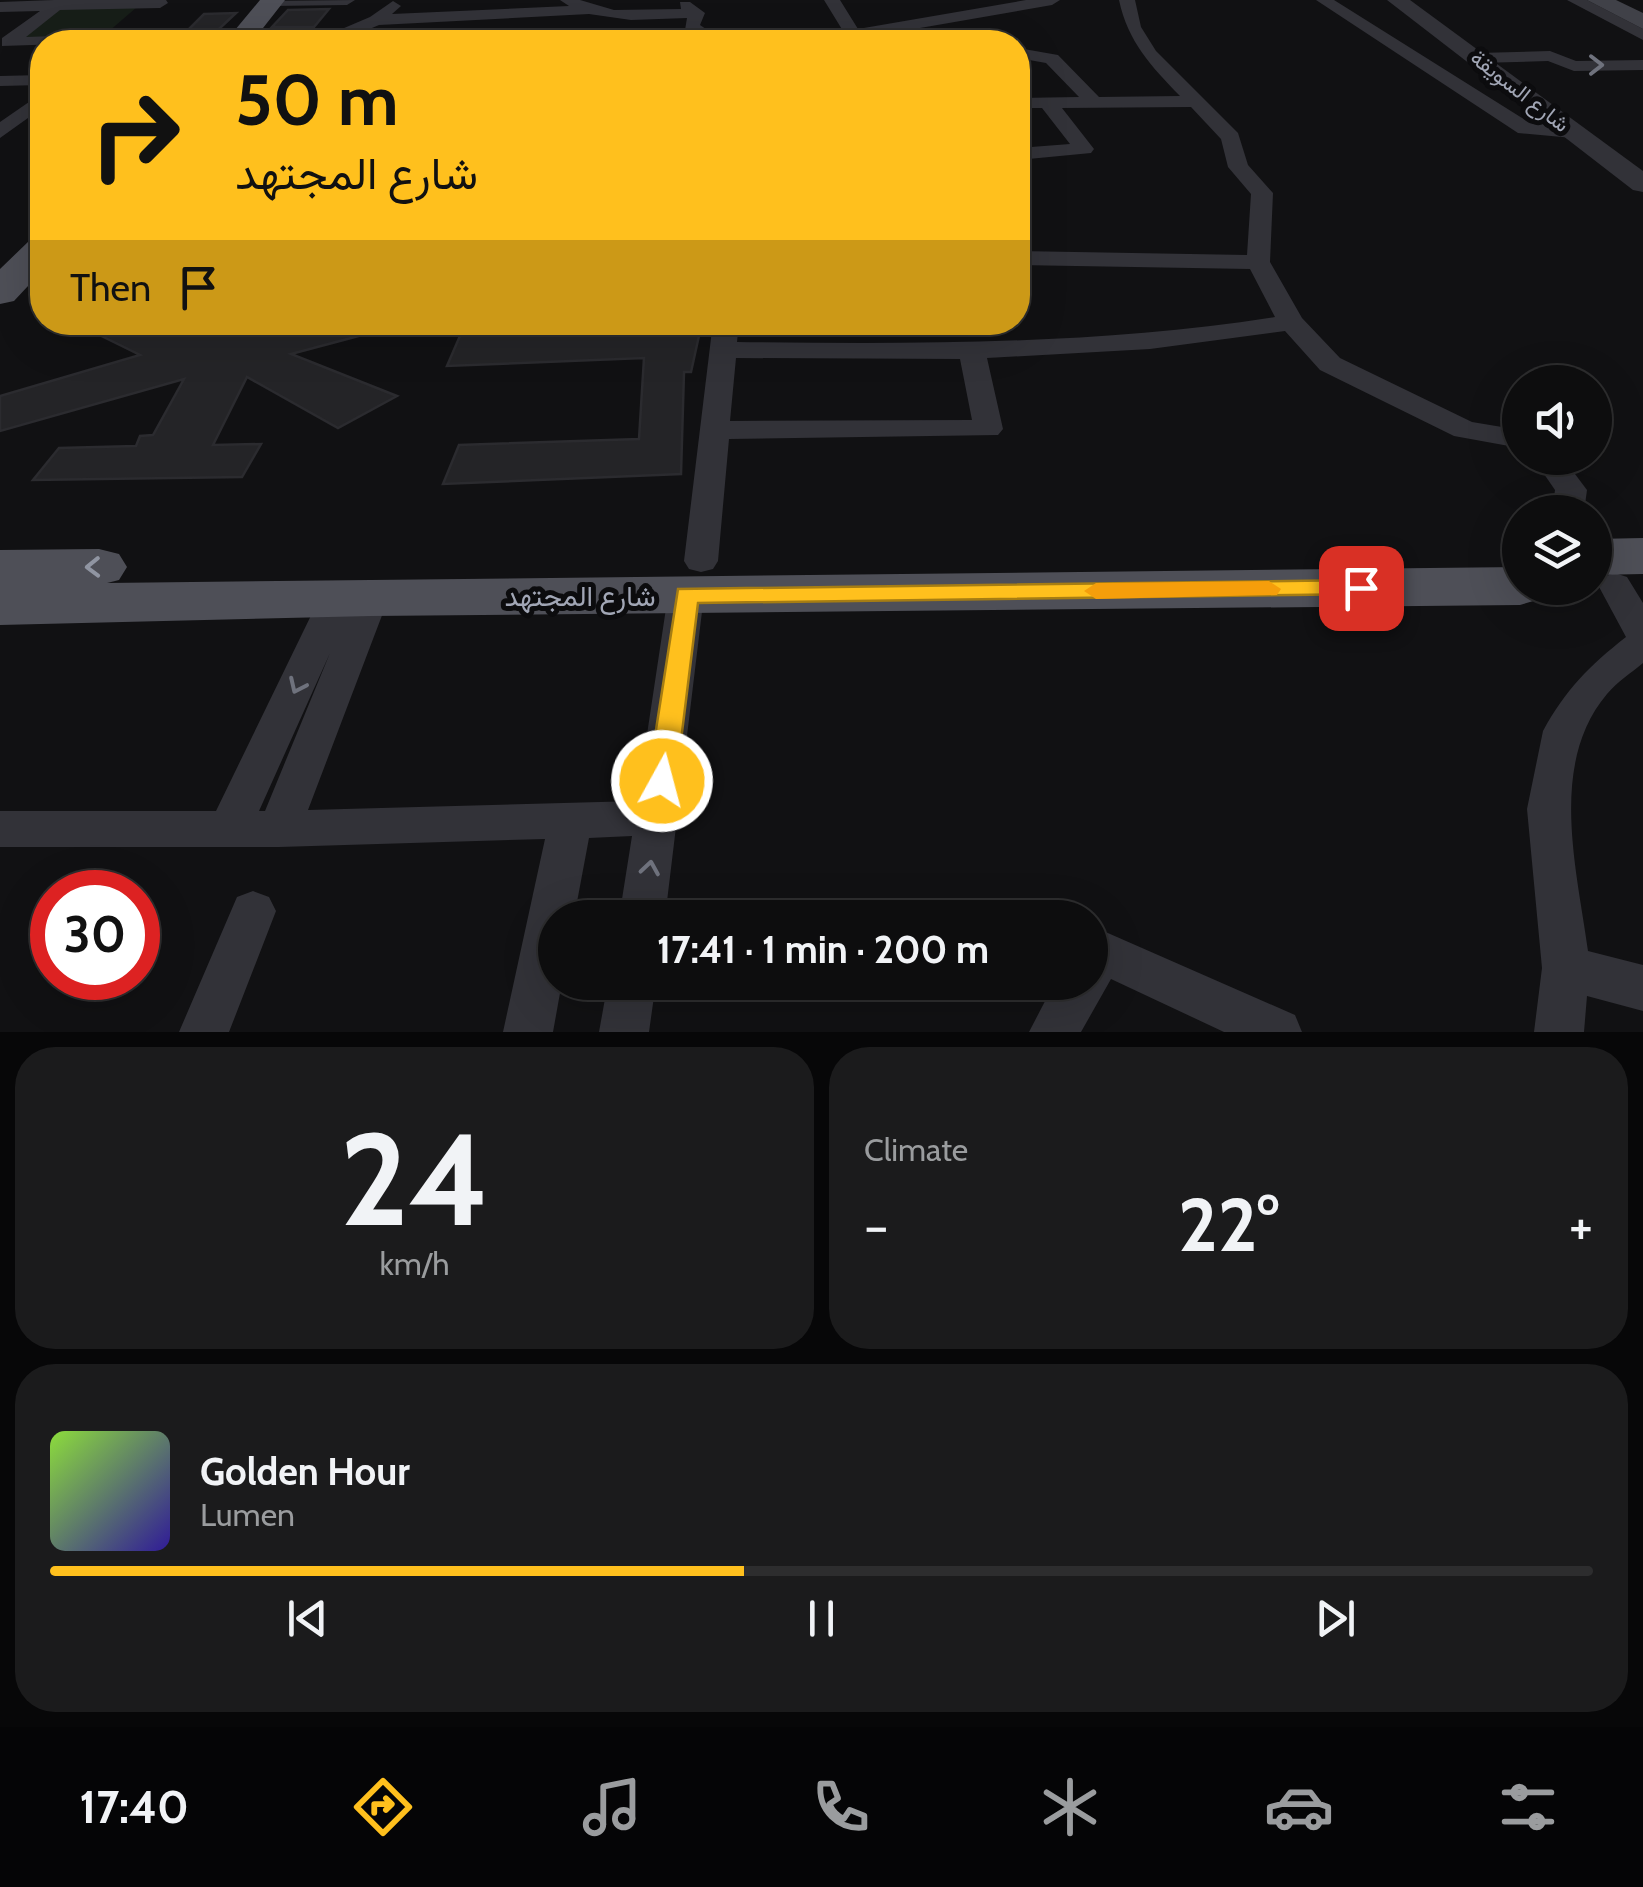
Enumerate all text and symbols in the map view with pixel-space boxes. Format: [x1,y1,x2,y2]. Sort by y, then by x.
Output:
street label: شارع السويقة [1464,44,1575,139]
one-way arrow [1588,54,1604,76]
text: 50 m [235,57,399,143]
icon: right [70,70,200,200]
text: شارع المجتهد [235,146,478,200]
icon: arrive [171,260,226,315]
text: Then [70,264,151,311]
map controls [1502,365,1612,605]
button: sound [1502,365,1612,475]
button: layers [1502,495,1612,605]
pin [1319,546,1404,631]
one-way arrow [84,556,100,578]
icon: arrive [1334,561,1389,616]
street label: شارع المجتهد [504,579,656,615]
one-way arrow [289,675,309,693]
position arrow [610,729,714,833]
one-way arrow [638,860,659,876]
speed limit sign: 30 [30,870,160,1000]
text: 17:41 · 1 min · 200 m [657,926,989,973]
text: 24 [340,1100,489,1258]
text: Climate [864,1130,968,1169]
text: 22° [1178,1179,1279,1270]
text: − [864,1192,888,1259]
text: + [1569,1192,1593,1259]
text: km/h [379,1244,450,1283]
text: Golden Hour [200,1448,410,1495]
text: Lumen [200,1495,295,1534]
icon: previous [280,1591,335,1646]
icon: pause [794,1591,849,1646]
icon: next [1308,1591,1363,1646]
icon: directions [348,1772,418,1842]
icon: music [577,1772,647,1842]
icon: phone [806,1772,876,1842]
icon: climate [1035,1772,1105,1842]
icon: car [1264,1772,1334,1842]
icon: filters [1493,1772,1563,1842]
text: 17:40 [80,1780,189,1834]

